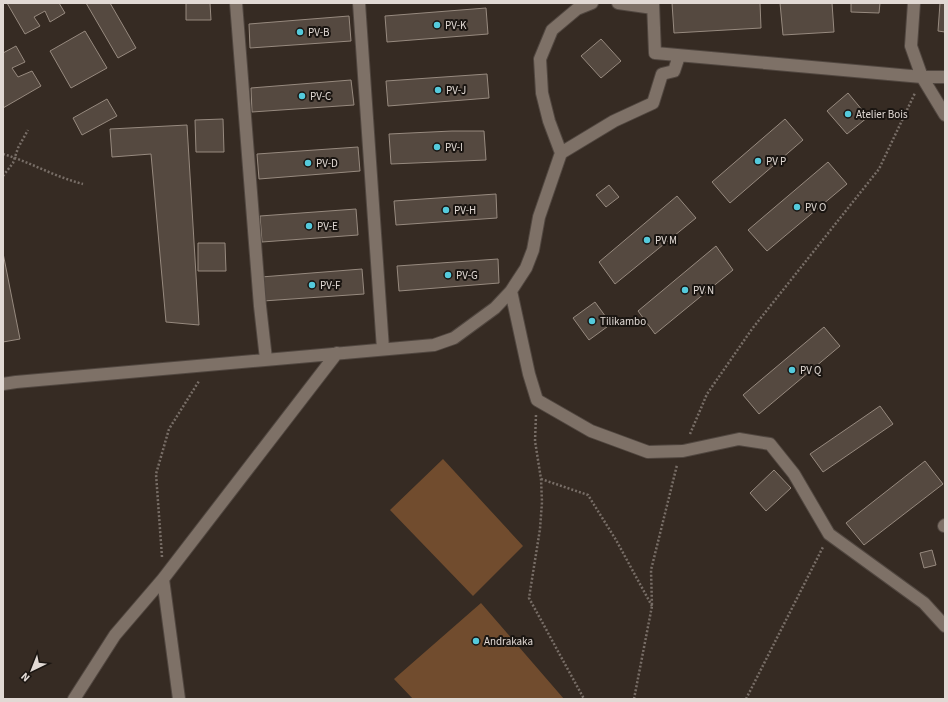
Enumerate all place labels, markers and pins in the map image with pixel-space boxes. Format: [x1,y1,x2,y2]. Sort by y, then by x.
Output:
place label: PV-K [445,18,467,33]
marker: PV-K [432,20,442,30]
place label: PV-B [308,25,330,40]
marker: PV-B [295,27,305,37]
place label: PV-J [446,83,466,98]
marker: PV-J [433,85,443,95]
place label: PV-C [310,89,331,104]
marker: PV-C [297,91,307,101]
place label: Atelier Bois [856,107,908,122]
marker: Atelier Bois [843,109,853,119]
place label: PV-I [445,140,463,155]
marker: PV-I [432,142,442,152]
place label: PV P [766,154,786,169]
place label: PV-D [316,156,338,171]
marker: PV P [753,156,763,166]
marker: PV-D [303,158,313,168]
place label: PV O [805,200,826,215]
marker: PV O [792,202,802,212]
place label: PV-H [454,203,476,218]
marker: PV-H [441,205,451,215]
place label: PV-E [317,219,338,234]
marker: PV-E [304,221,314,231]
place label: PV M [655,233,677,248]
marker: PV M [642,235,652,245]
place label: PV-G [456,268,478,283]
marker: PV-G [443,270,453,280]
place label: PV-F [320,278,341,293]
marker: PV-F [307,280,317,290]
place label: PV N [693,283,714,298]
marker: PV N [680,285,690,295]
place label: Tilikambo [600,314,646,329]
marker: Tilikambo [587,316,597,326]
place label: PV Q [800,363,821,378]
marker: PV Q [787,365,797,375]
place label: Andrakaka [484,634,533,649]
marker: Andrakaka [471,636,481,646]

